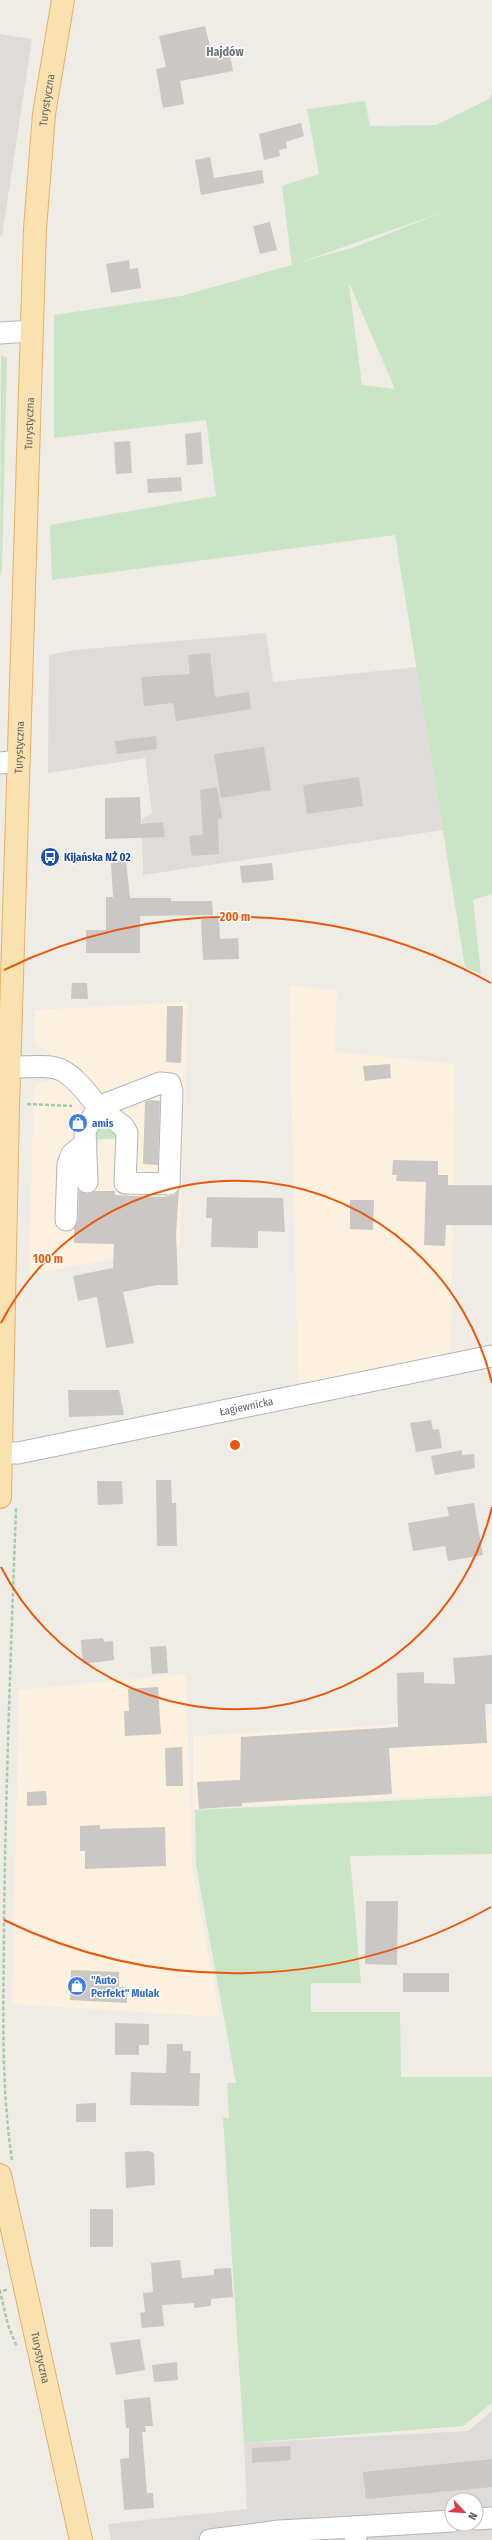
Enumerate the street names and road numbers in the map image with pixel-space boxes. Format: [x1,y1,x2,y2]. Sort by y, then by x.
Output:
street label: Turystyczna [37,73,58,127]
street label: Turystyczna [22,397,37,450]
street label: Turystyczna [12,721,27,774]
street label: Łagiewnicka [218,1395,274,1419]
street label: Turystyczna [28,2331,52,2385]

